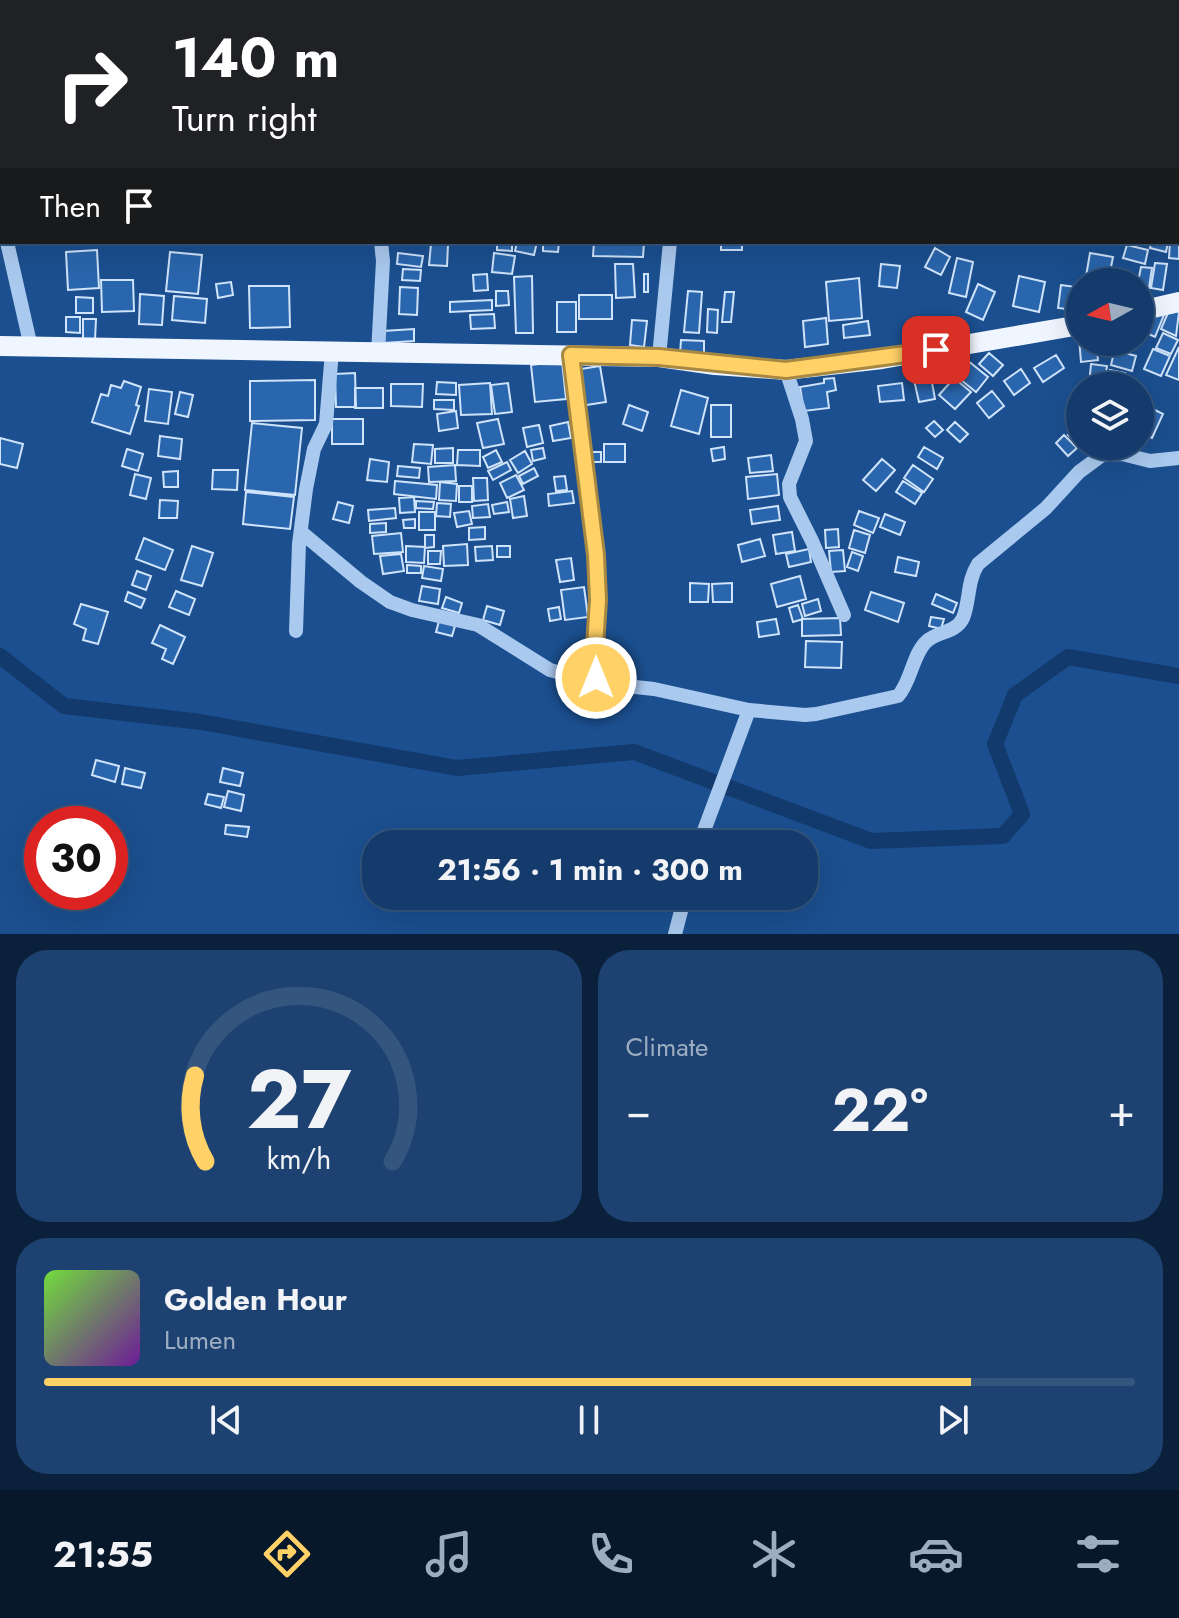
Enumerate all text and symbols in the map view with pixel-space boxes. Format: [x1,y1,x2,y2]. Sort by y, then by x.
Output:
text: 140 m [172,17,339,98]
icon: right [40,32,144,136]
text: Turn right [172,92,317,144]
icon: arrive [117,184,161,228]
text: Then [40,185,101,228]
north arrow [1066,268,1154,356]
map controls [1066,268,1154,460]
pin [902,316,970,384]
icon: arrive [914,328,958,372]
button: layers [1066,372,1154,460]
position arrow [554,636,638,720]
speed limit sign: 30 [24,806,128,910]
text: 21:56 · 1 min · 300 m [437,848,743,891]
text: Climate [626,1028,708,1066]
text: 27 [246,1039,351,1159]
text: 22° [831,1067,928,1154]
text: − [626,1079,651,1143]
text: + [1108,1079,1135,1143]
text: km/h [266,1138,331,1180]
text: Golden Hour [164,1278,347,1321]
text: Lumen [164,1321,236,1359]
icon: previous [204,1398,248,1442]
icon: pause [567,1398,611,1442]
icon: next [931,1398,975,1442]
icon: directions [259,1526,315,1582]
icon: music [421,1526,477,1582]
icon: phone [583,1526,639,1582]
icon: climate [746,1526,802,1582]
icon: car [908,1526,964,1582]
icon: filters [1070,1526,1126,1582]
text: 21:55 [53,1528,153,1580]

